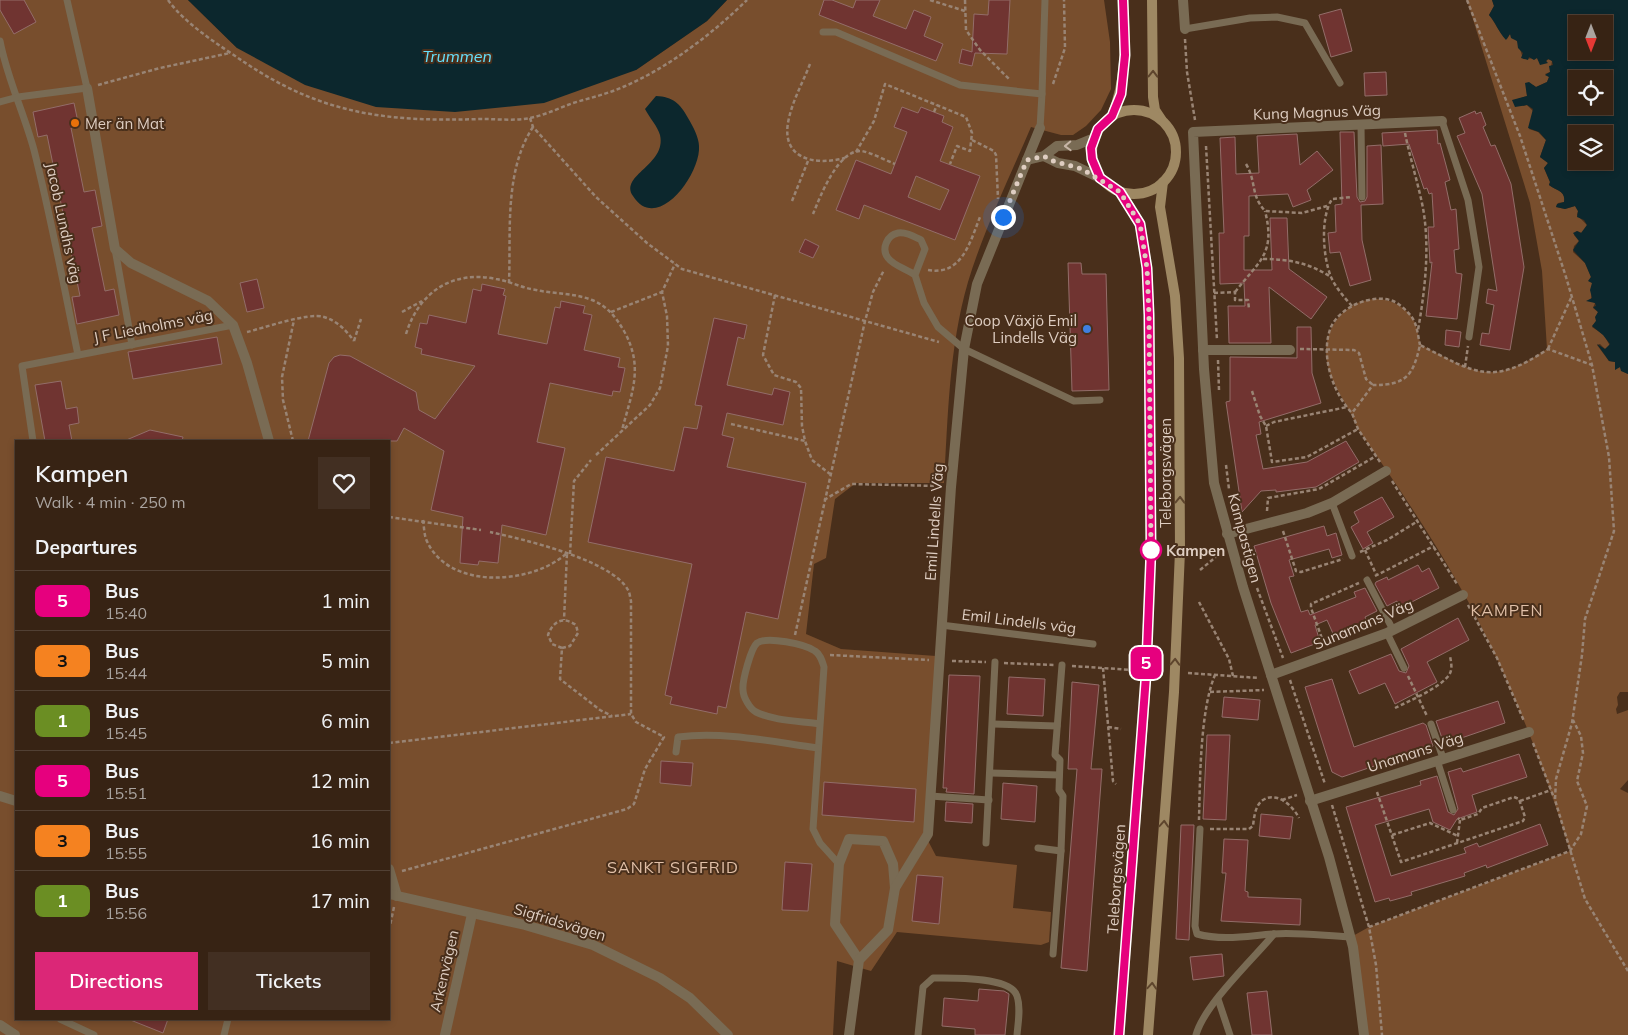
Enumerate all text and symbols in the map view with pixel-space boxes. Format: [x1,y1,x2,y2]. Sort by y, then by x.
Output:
north arrow [1568,15,1612,60]
map controls [1568,15,1613,170]
water label: Trummen [422,46,492,66]
one-way arrow [1147,69,1158,77]
button: locate [1568,70,1613,115]
street label: Kung Magnus Väg [1253,100,1381,124]
place label: Mer än Mat [85,114,164,133]
marker: Mer än Mat [69,117,81,129]
button: layers [1568,125,1613,170]
one-way arrow [1064,140,1072,151]
street label: Jacob Lundhs väg [42,161,86,285]
your location [991,205,1016,230]
street label: J F Liedholms väg [92,305,214,347]
place label: Coop Växjö Emil Lindells Väg [965,311,1077,347]
marker: Coop Växjö Emil Lindells Väg [1081,323,1093,335]
street label: Teleborgsvägen [1156,418,1175,528]
button: heart [318,457,370,509]
text: Kampen [35,458,128,488]
street label: Emil Lindells Väg [920,463,948,581]
street label: Kampastigen [1224,491,1266,585]
text: Walk · 4 min · 250 m [35,492,186,512]
one-way arrow [1175,496,1186,504]
text: Departures [35,535,137,559]
marker: Kampen [1140,539,1162,561]
place label: Kampen [1166,541,1225,560]
text: Bus [105,579,139,603]
text: 5 [57,589,68,612]
text: 1 min [321,589,370,613]
street label: Sunamans Väg [1310,594,1416,654]
district label: KAMPEN [1471,600,1543,620]
text: 15:40 [105,603,147,623]
street label: Emil Lindells väg [961,605,1077,637]
text: Bus [105,639,139,663]
line badge: 5 [1130,647,1162,679]
text: 3 [57,649,68,672]
text: 5 min [321,649,370,673]
text: 5 [1141,651,1151,674]
one-way arrow [1170,658,1181,666]
text: 15:44 [105,663,147,683]
text: Bus [105,699,139,723]
text: 1 [57,709,68,732]
text: 6 min [321,709,370,733]
text: 15:45 [105,723,147,743]
street label: Unamans Väg [1365,728,1465,776]
text: Bus [105,759,139,783]
text: 5 [57,769,68,792]
text: 12 min [310,769,370,793]
text: 15:51 [105,783,147,803]
text: Bus [105,819,139,843]
one-way arrow [1159,820,1170,828]
street label: Teleborgsvägen [1103,823,1129,935]
text: 3 [57,829,68,852]
text: 16 min [310,829,370,853]
text: 15:55 [105,843,147,863]
district label: SANKT SIGFRID [607,857,739,877]
text: Bus [105,879,139,903]
text: 1 [57,889,68,912]
text: 17 min [310,889,370,913]
street label: Sigfridsvägen [512,899,608,945]
text: 15:56 [105,903,147,923]
street label: Arkenvägen [425,928,463,1014]
button: Directions [35,952,198,1010]
button: Tickets [208,952,370,1010]
one-way arrow [1146,982,1157,990]

